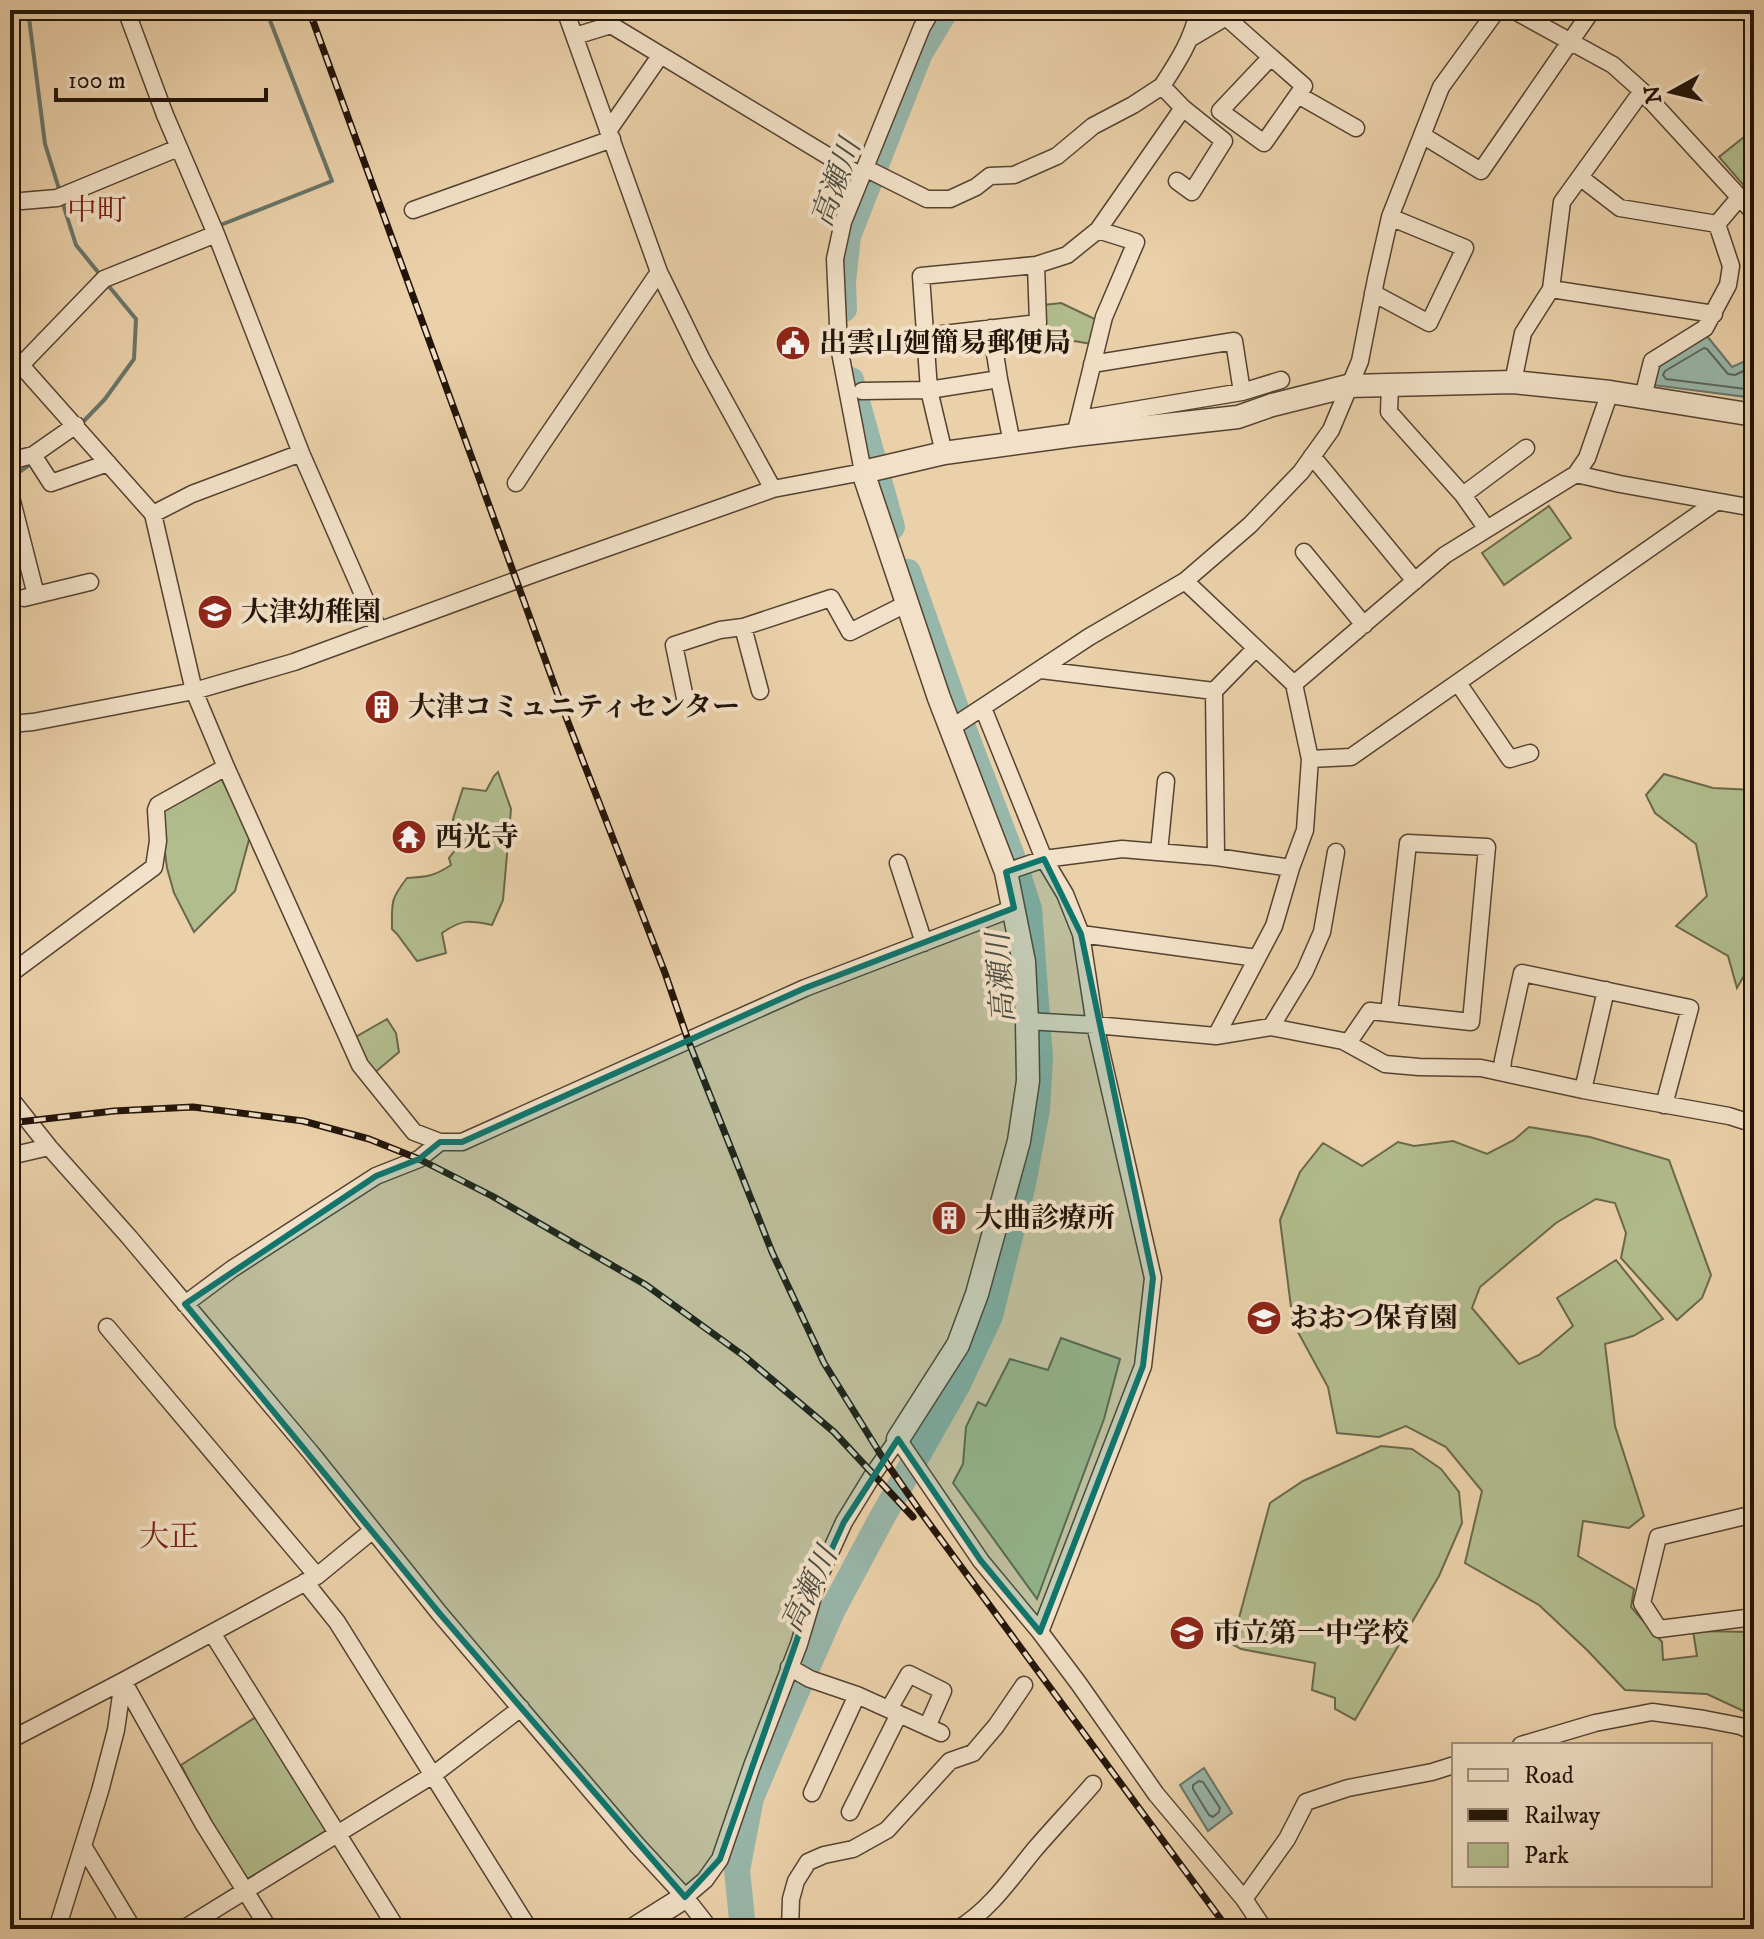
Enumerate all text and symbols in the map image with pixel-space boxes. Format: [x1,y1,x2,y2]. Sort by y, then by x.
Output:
scale bar [56,52,266,102]
north arrow [1632,52,1712,132]
text: 100 m [68,66,126,96]
text: N [1639,84,1668,105]
water label: 高瀬川 [804,132,871,232]
district label: 中町 [67,193,127,230]
public building icon: 出雲山廻簡易郵便局 [774,324,812,362]
place label: 出雲山廻簡易郵便局 [819,326,1071,361]
school or university icon: 大津幼稚園 [196,593,234,631]
place label: 大津幼稚園 [241,595,381,630]
building icon: 大津コミュニティセンター [363,688,401,726]
place label: 大津コミュニティセンター [408,690,740,725]
temple icon: 西光寺 [390,818,428,856]
place label: 西光寺 [435,820,519,855]
water label: 高瀬川 [980,929,1024,1024]
building icon: 大曲診療所 [930,1199,968,1237]
place label: 大曲診療所 [975,1201,1115,1236]
school or university icon: おおつ保育園 [1245,1299,1283,1337]
place label: おおつ保育園 [1290,1301,1458,1336]
district label: 大正 [139,1519,199,1556]
water label: 高瀬川 [774,1539,848,1639]
school or university icon: 市立第一中学校 [1168,1614,1206,1652]
place label: 市立第一中学校 [1213,1616,1409,1651]
legend [1452,1743,1712,1887]
text: Road [1524,1761,1574,1791]
text: Railway [1524,1801,1601,1831]
text: Park [1524,1841,1569,1871]

